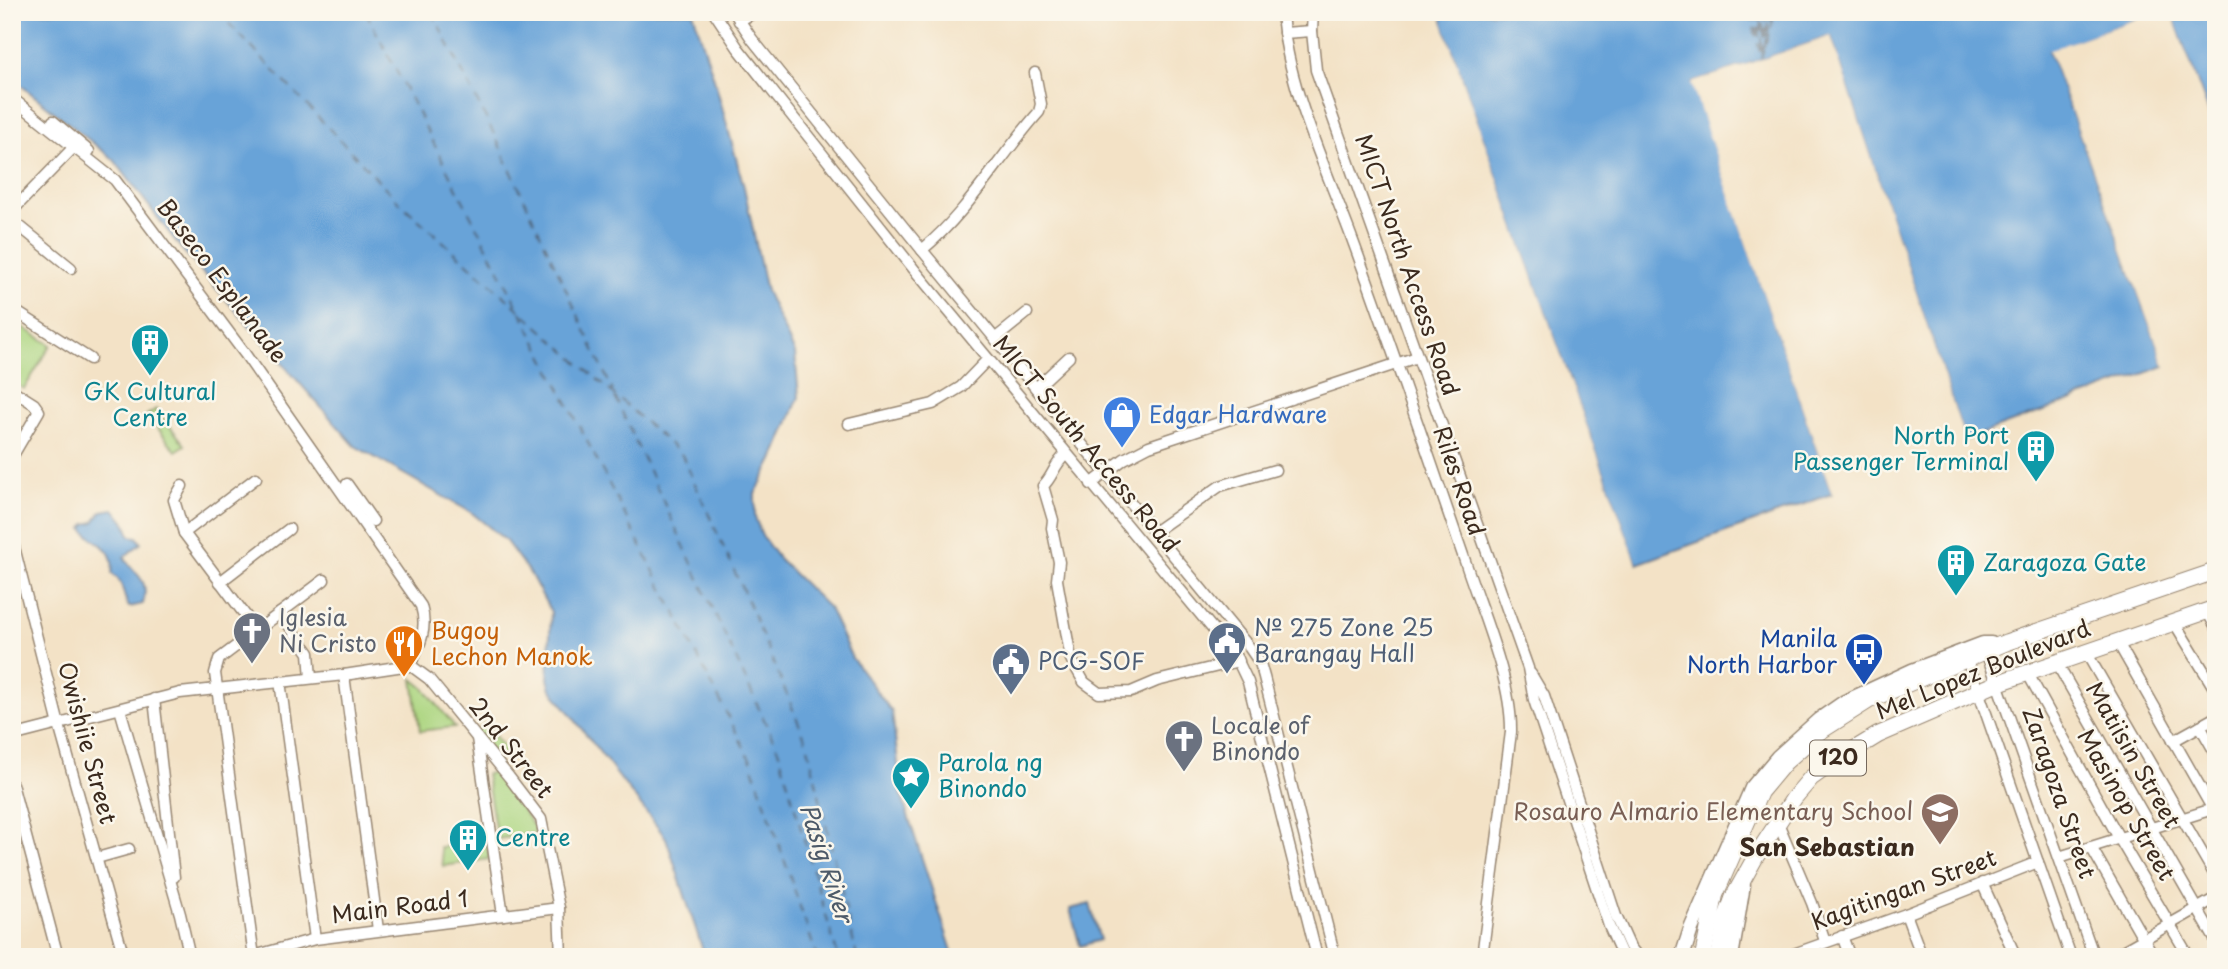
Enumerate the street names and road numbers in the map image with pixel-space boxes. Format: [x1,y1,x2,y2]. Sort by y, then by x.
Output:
street label: MICT North Access Road [1347,129,1470,400]
street label: Baseco Esplanade [150,191,297,370]
street label: MICT South Access Road [985,327,1189,559]
street label: Riles Road [1425,421,1495,540]
street label: Mel Lopez Boulevard [1870,610,2095,728]
street label: Owishiie Street [50,658,127,828]
street label: Matiisin Street [2078,674,2191,834]
street label: 2nd Street [462,689,563,805]
street label: Zaragoza Street [2015,702,2106,883]
street label: Masinop Street [2070,722,2185,887]
road number: 120 [1810,740,1866,776]
street label: Kagitingan Street [1806,839,2001,938]
street label: Main Road 1 [330,880,470,931]

